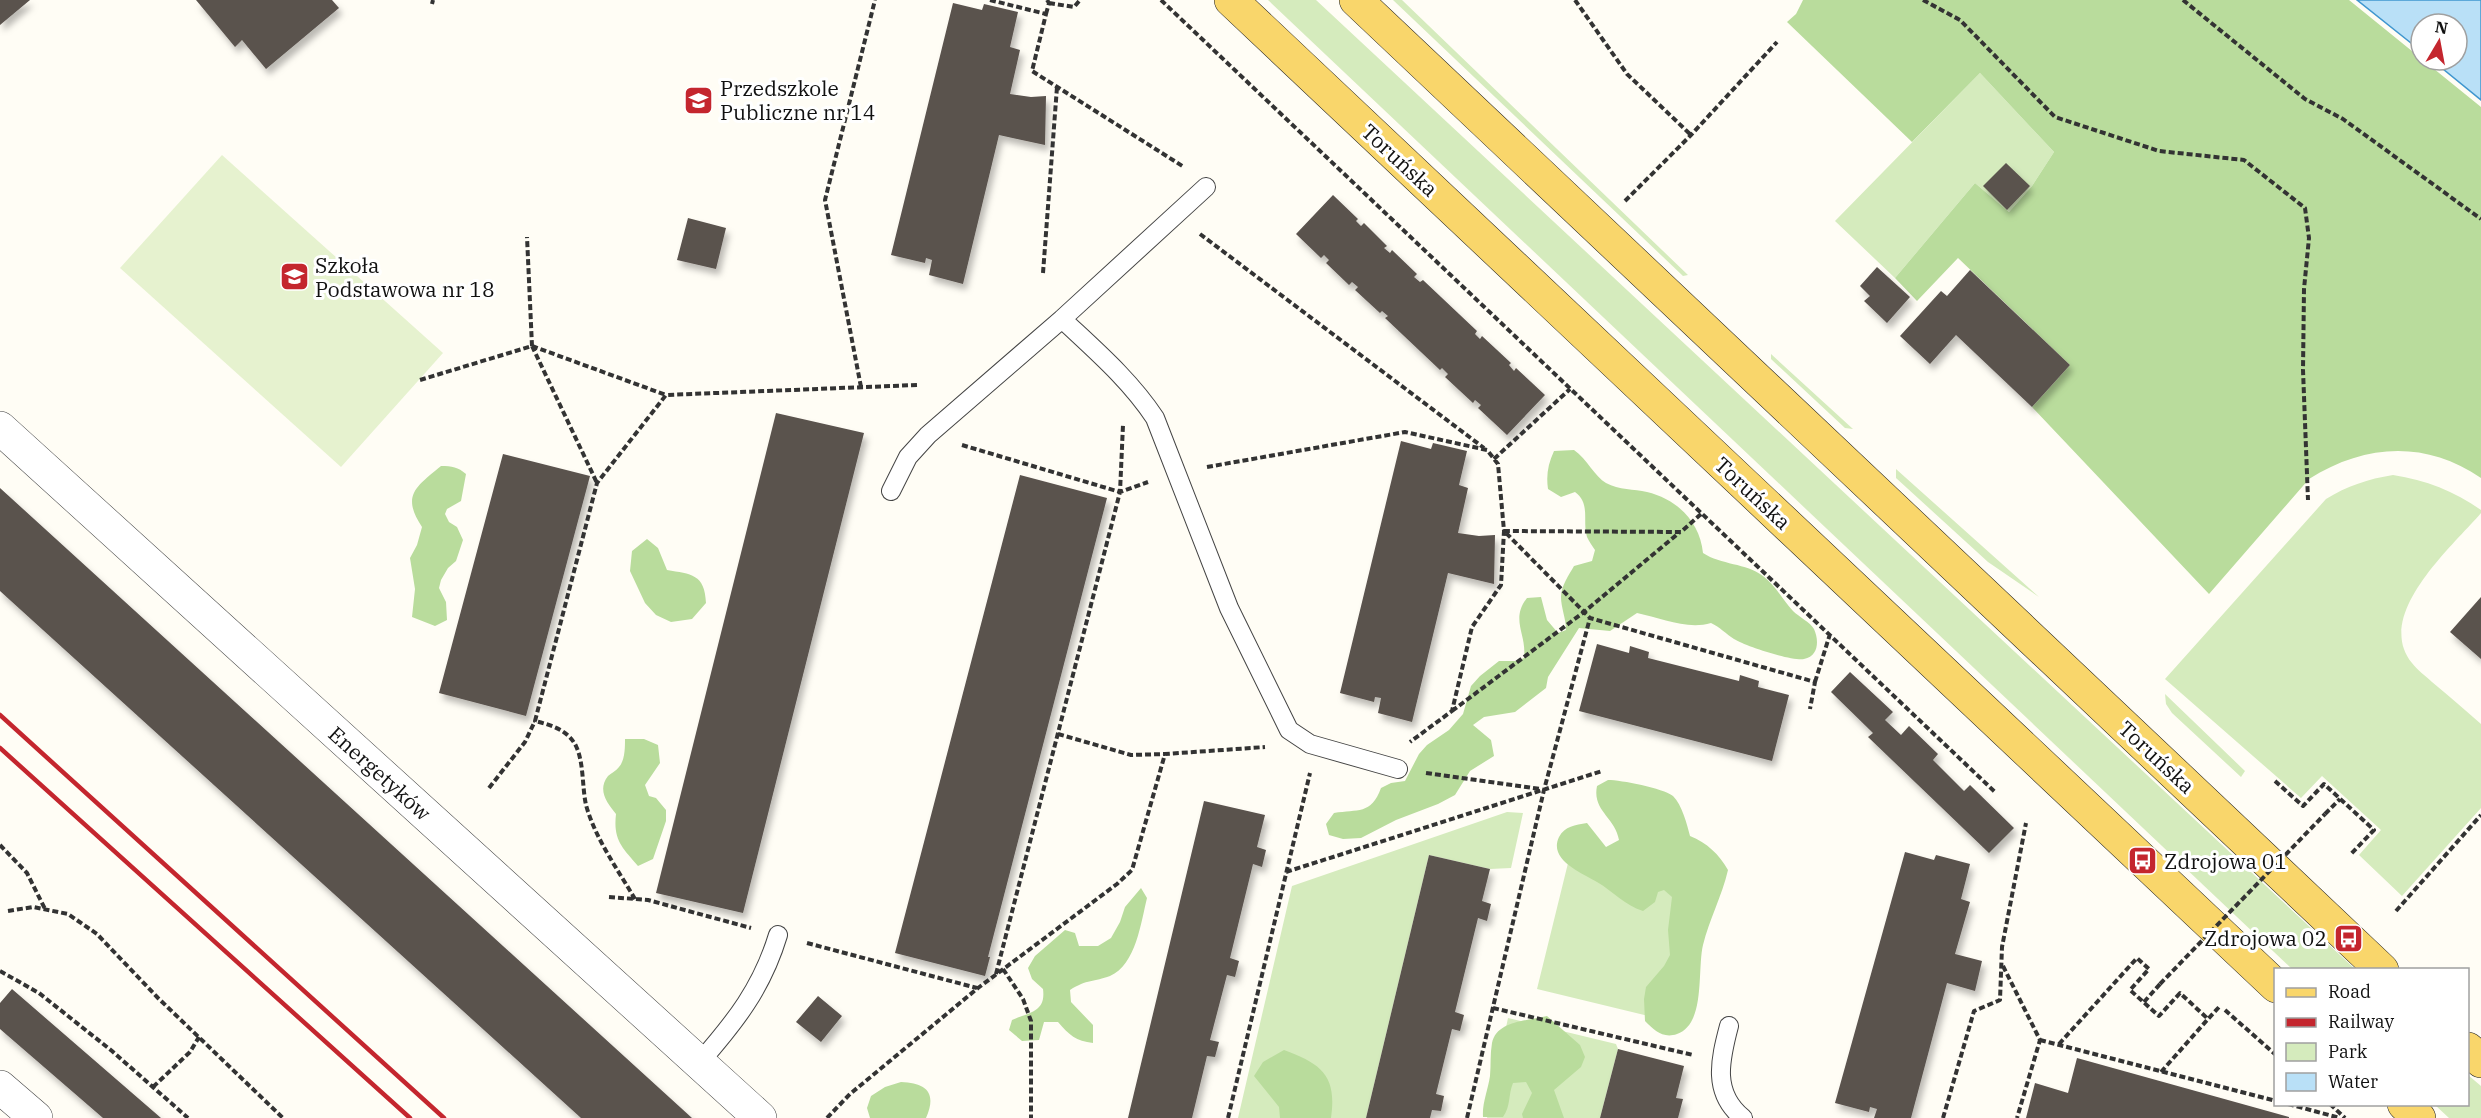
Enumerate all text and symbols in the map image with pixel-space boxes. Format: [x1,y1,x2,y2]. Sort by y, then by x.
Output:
north arrow [2409,12,2469,72]
text: N [2434,16,2450,38]
place label: Przedszkole Publiczne nr 14 [720,74,875,126]
school or university icon: Przedszkole Publiczne nr 14 [683,84,715,116]
street label: Toruńska [1356,117,1444,203]
place label: Szkoła Podstawowa nr 18 [315,251,495,303]
school or university icon: Szkoła Podstawowa nr 18 [278,261,310,293]
street label: Toruńska [1709,450,1797,536]
street label: Toruńska [2113,714,2201,800]
street label: Energetyków [323,720,438,827]
bus stop icon: Zdrojowa 01 [2127,845,2159,877]
place label: Zdrojowa 01 [2164,847,2287,875]
bus stop icon: Zdrojowa 02 [2332,922,2364,954]
place label: Zdrojowa 02 [2204,924,2327,952]
legend [2274,968,2469,1106]
text: Road [2328,980,2371,1003]
text: Railway [2328,1010,2394,1033]
text: Park [2328,1040,2368,1063]
text: Water [2328,1070,2378,1093]

